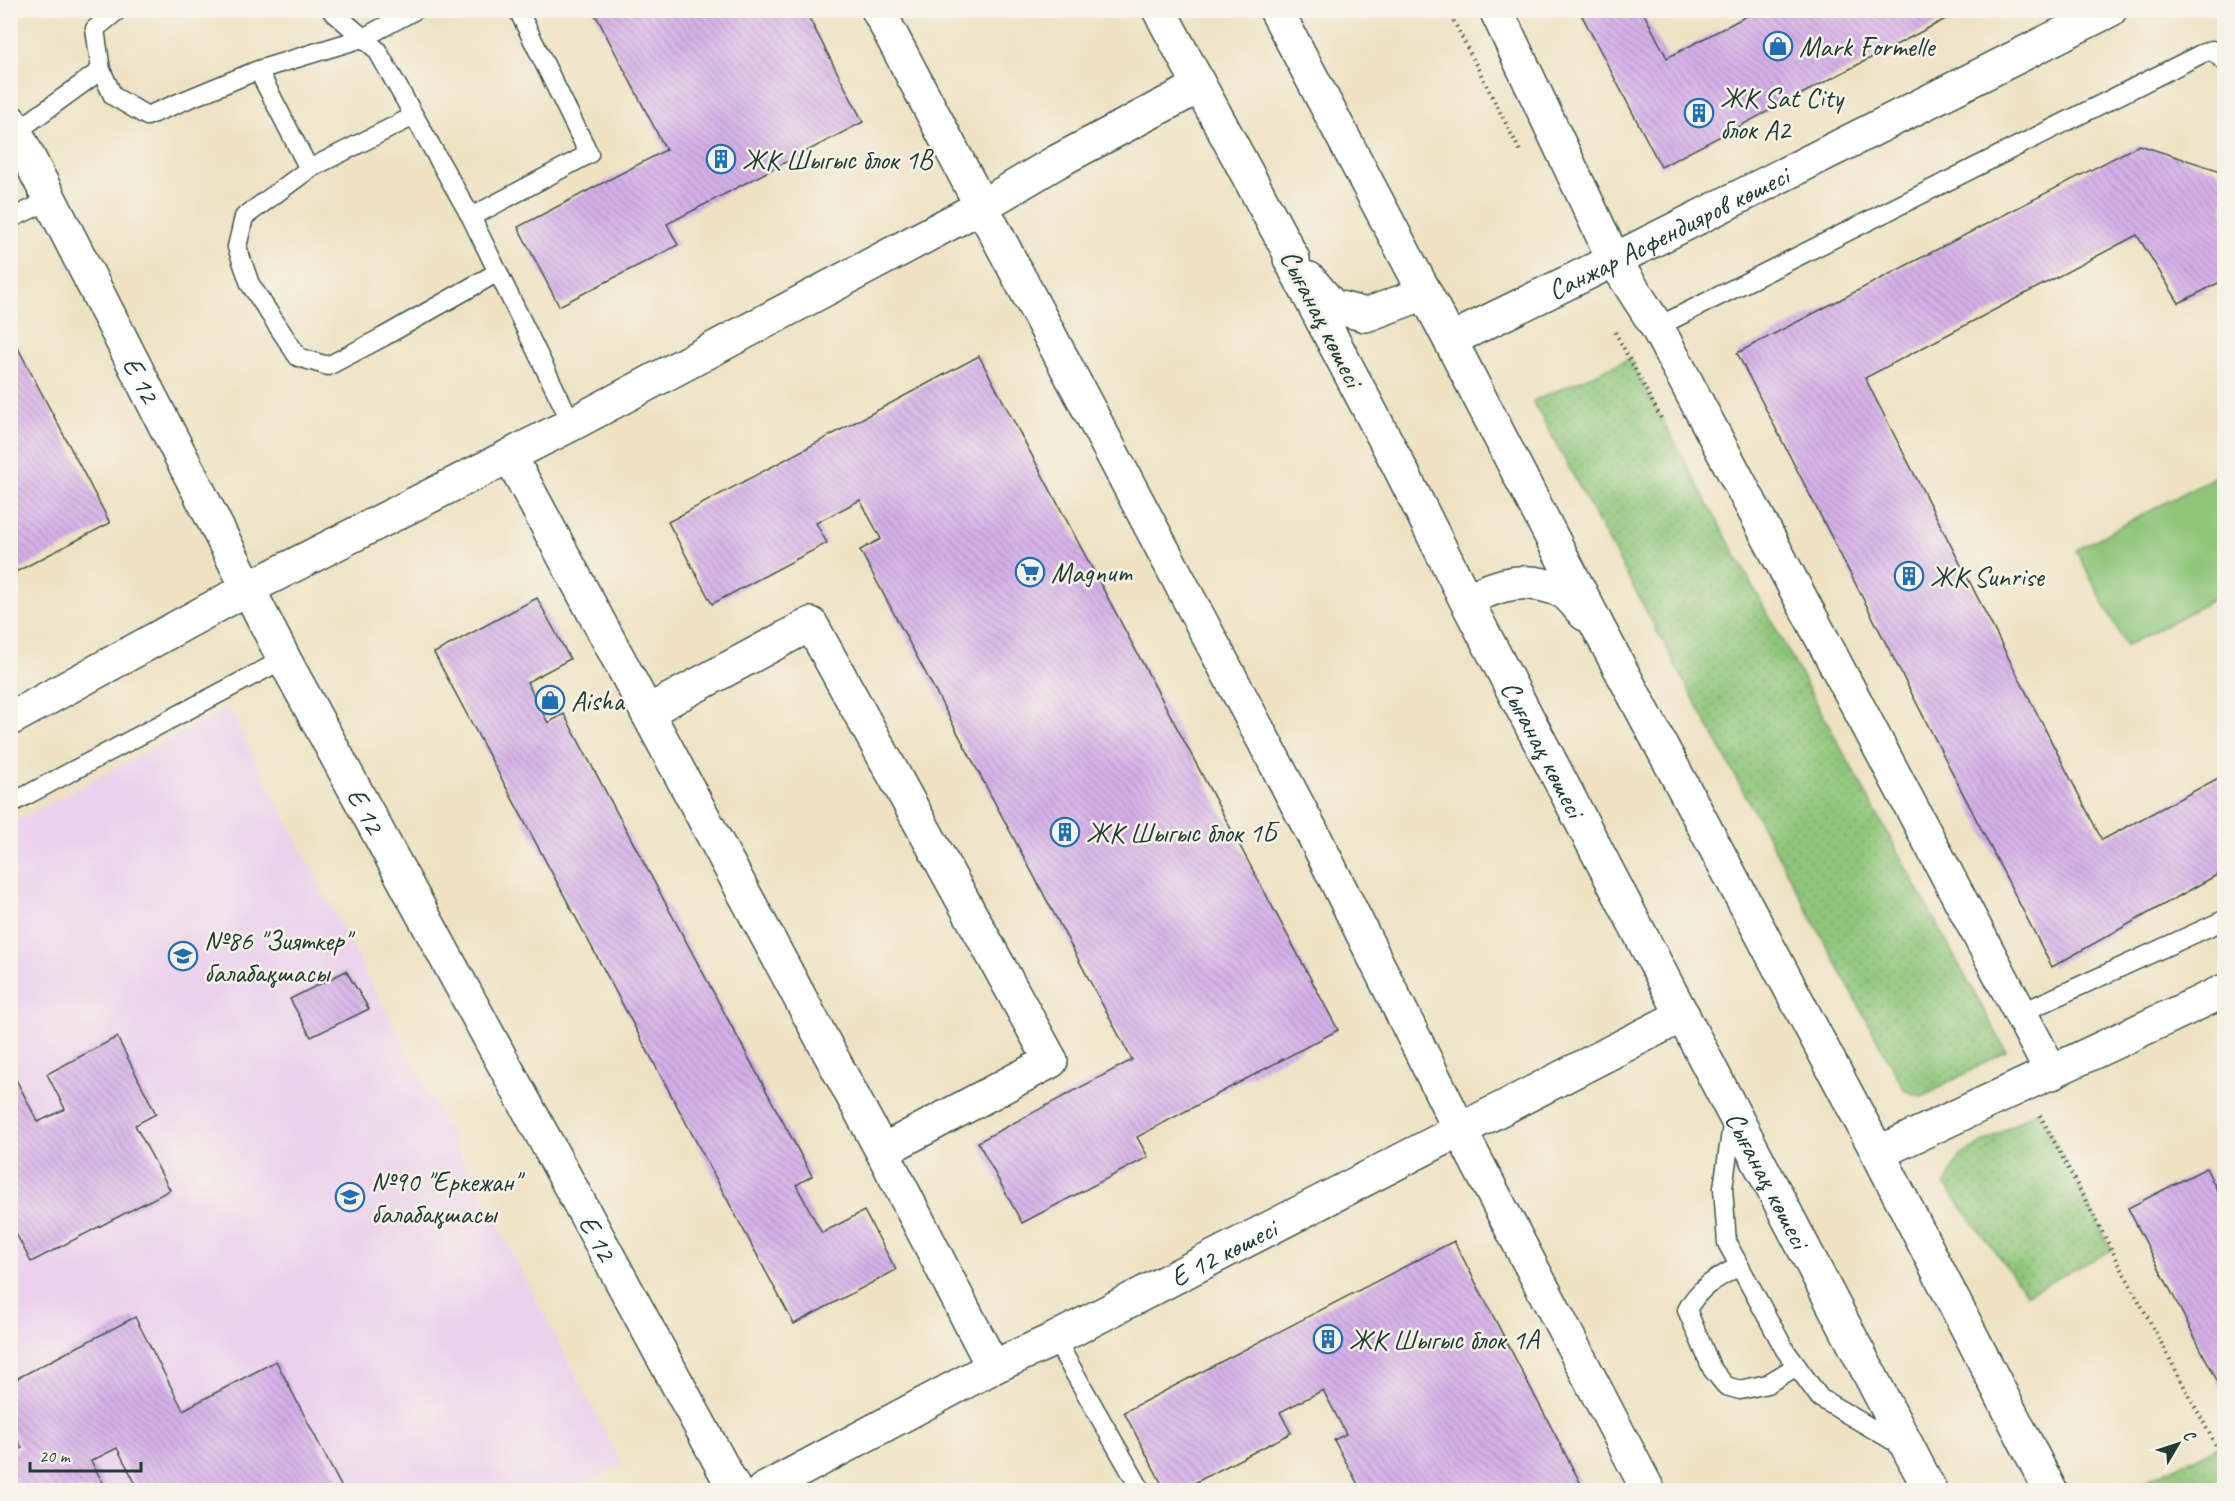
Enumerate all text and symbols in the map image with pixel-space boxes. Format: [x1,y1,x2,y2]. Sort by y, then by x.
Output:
place label: Mark Formelle [1799,29,1936,64]
shop icon: Mark Formelle [1762,30,1794,62]
place label: ЖК Sat City блок A2 [1720,80,1845,147]
building icon: ЖК Sat City блок A2 [1683,97,1715,129]
place label: ЖК Шыгыс блок 1В [742,142,935,177]
building icon: ЖК Шыгыс блок 1В [705,143,737,175]
street label: Санжар Асфендияров көшесі [1542,156,1798,307]
street label: Сығанақ көшесі [1273,244,1373,396]
street label: E 12 [115,351,169,410]
place label: Magnum [1051,555,1133,590]
supermarket icon: Magnum [1014,556,1046,588]
place label: ЖК Sunrise [1930,559,2046,594]
building icon: ЖК Sunrise [1893,560,1925,592]
street label: Сығанақ көшесі [1493,674,1595,826]
place label: Aisha [571,683,626,718]
shop icon: Aisha [534,684,566,716]
street label: E 12 [340,781,394,841]
place label: ЖК Шыгыс блок 1Б [1086,815,1281,850]
building icon: ЖК Шыгыс блок 1Б [1049,816,1081,848]
place label: №86 "Зияткер" балабақшасы [204,923,356,990]
school or university icon: №86 "Зияткер" балабақшасы [167,940,199,972]
street label: Сығанақ көшесі [1718,1105,1820,1257]
place label: №90 "Еркежан" балабақшасы [371,1164,525,1231]
school or university icon: №90 "Еркежан" балабақшасы [334,1181,366,1213]
street label: E 12 [571,1209,626,1269]
street label: Е 12 көшесі [1164,1209,1286,1294]
place label: ЖК Шыгыс блок 1А [1349,1322,1541,1357]
building icon: ЖК Шыгыс блок 1А [1312,1323,1344,1355]
north arrow [2148,1414,2208,1474]
text: С [2179,1426,2200,1446]
scale bar [30,1435,141,1473]
text: 20 m [39,1445,72,1467]

